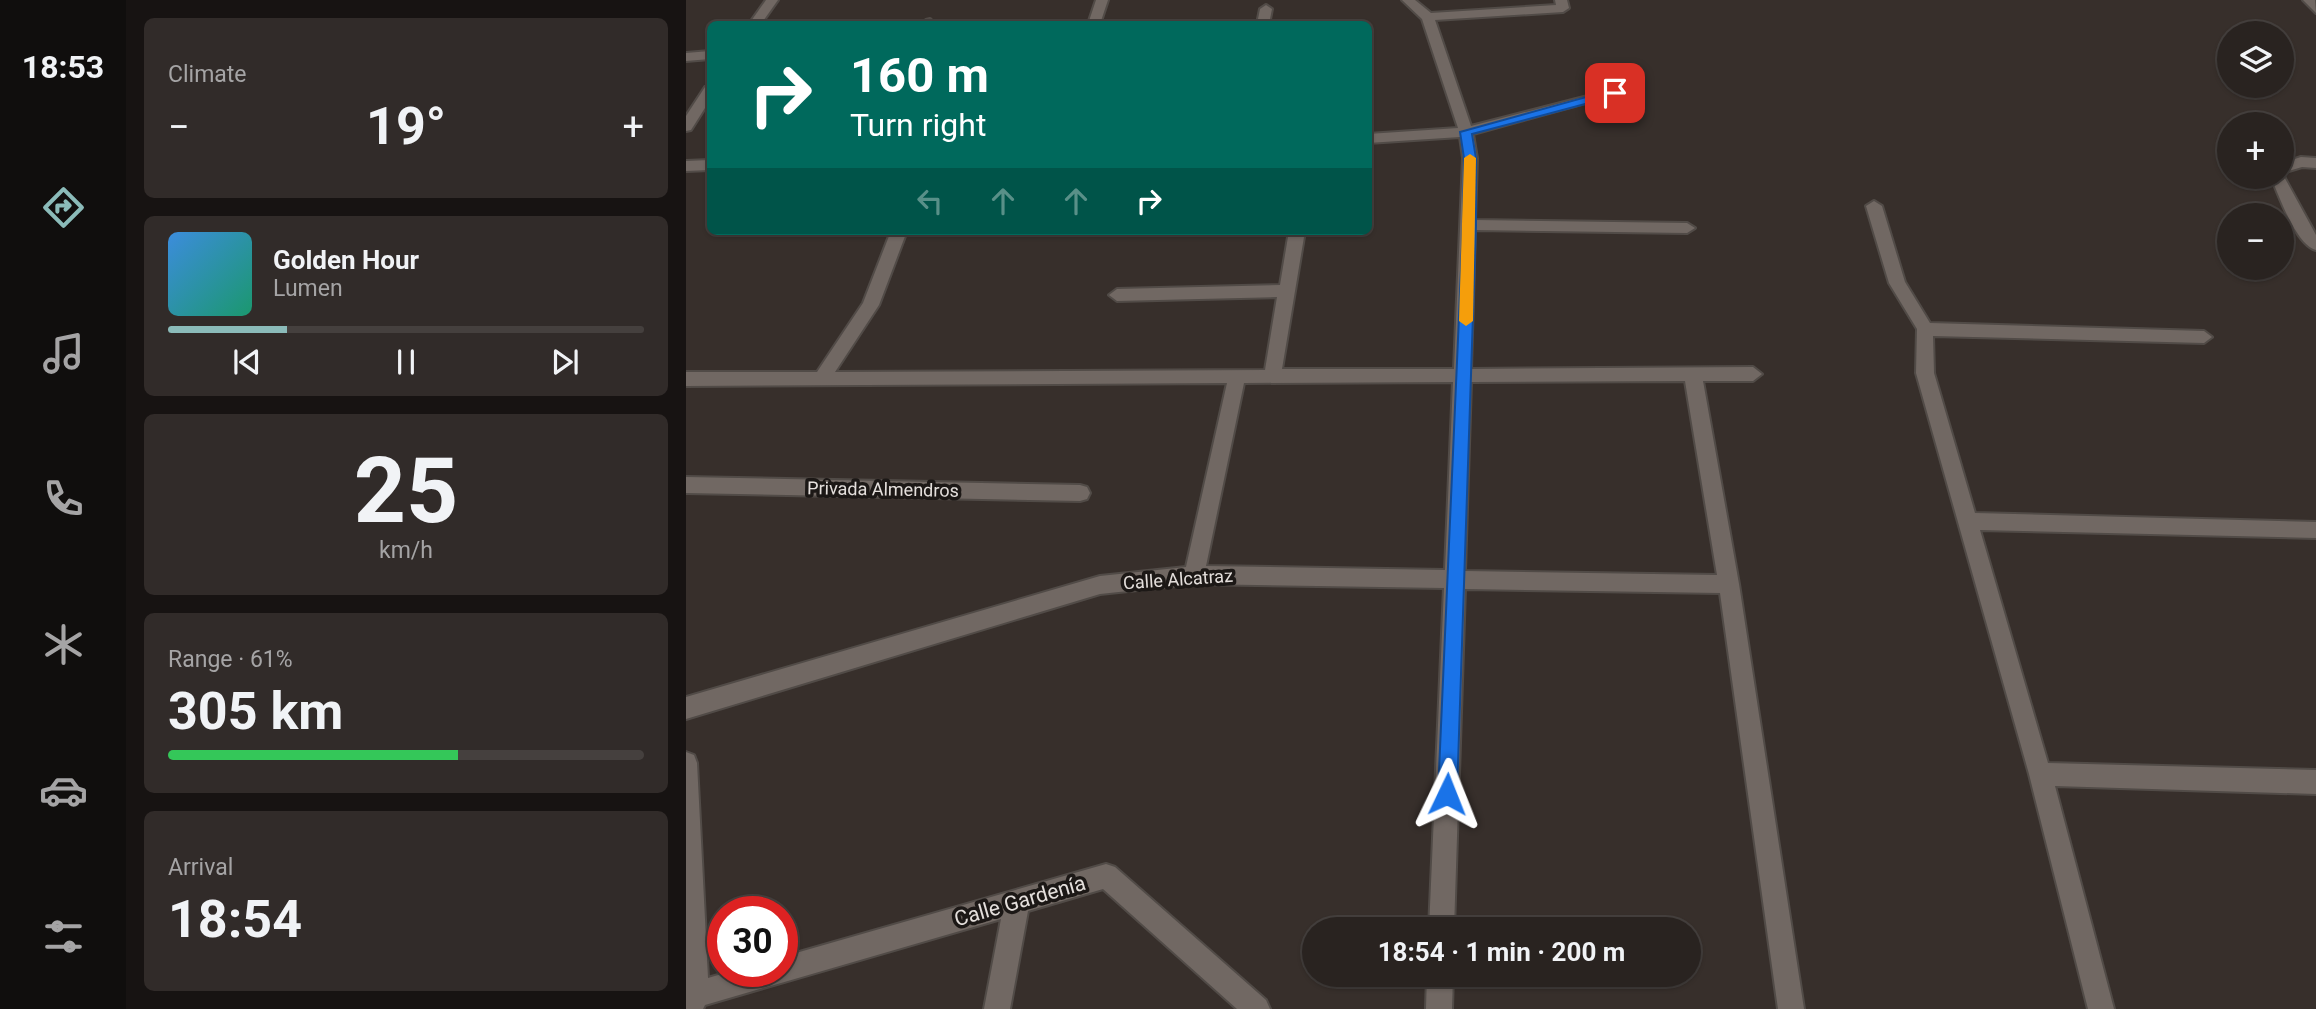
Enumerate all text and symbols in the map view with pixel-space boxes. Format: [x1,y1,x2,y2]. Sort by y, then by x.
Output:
map controls [2217,21,2294,280]
button: layers [2217,21,2294,98]
text: 160 m [850,47,989,104]
text: 18:53 [22,48,104,86]
icon: right [735,49,826,140]
text: Climate [168,61,247,88]
pin [1585,63,1645,123]
icon: arrive [1596,74,1634,112]
text: 19° [366,96,446,157]
text: − [168,105,190,149]
text: + [622,105,644,149]
text: Turn right [850,106,986,144]
button: + [2217,112,2294,189]
icon: left [911,182,949,220]
icon: ahead [984,182,1022,220]
icon: ahead [1057,182,1095,220]
icon: right [1130,182,1168,220]
icon: directions [39,183,88,232]
button: − [2217,203,2294,280]
text: Golden Hour [273,245,419,275]
text: Lumen [273,275,343,302]
icon: music [39,329,88,378]
icon: previous [228,343,266,381]
icon: pause [387,343,425,381]
icon: next [546,343,584,381]
text: 25 [354,438,458,544]
icon: phone [39,474,88,523]
street label: Privada Almendros [807,477,959,501]
text: km/h [379,537,433,564]
street label: Calle Alcatraz [1122,565,1234,593]
icon: climate [39,620,88,669]
text: Range · 61% [168,646,293,673]
text: 305 km [168,681,343,742]
position arrow [1410,757,1484,831]
icon: car [39,766,88,815]
text: Arrival [168,854,233,881]
street label: Calle Gardenía [952,871,1088,931]
text: 18:54 [168,889,302,950]
speed limit sign: 30 [707,896,798,987]
icon: filters [39,912,88,961]
text: 18:54 · 1 min · 200 m [1378,937,1625,967]

